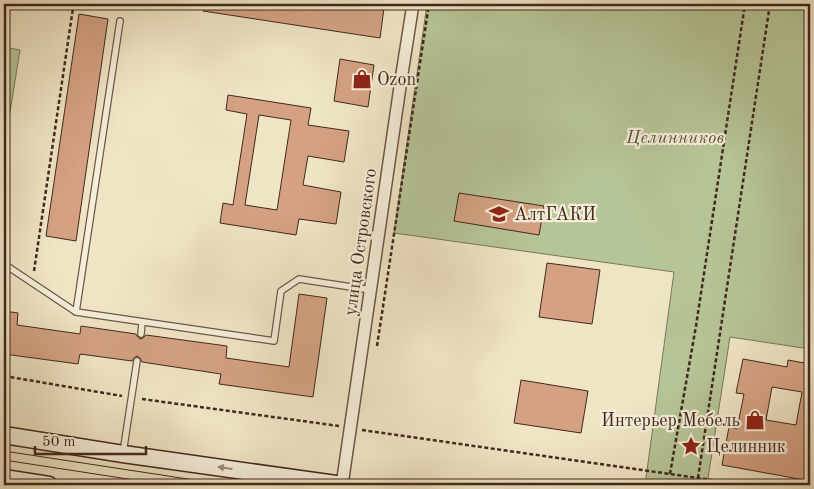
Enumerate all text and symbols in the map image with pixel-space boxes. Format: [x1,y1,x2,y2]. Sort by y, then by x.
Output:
shop icon: Ozon [351,68,373,90]
place label: Ozon [377,71,416,89]
park label: Целинников [625,129,724,147]
street label: улица Островского [342,167,380,317]
school or university icon: АлтГАКИ [488,203,510,225]
place label: АлтГАКИ [514,206,596,224]
shop icon: Интерьер Мебель [744,409,766,431]
place label: Интерьер Мебель [601,412,740,430]
scale bar [35,424,146,456]
text: 50 m [42,435,76,450]
place icon: Целинник [680,435,702,457]
place label: Целинник [706,438,786,456]
one-way arrow [216,464,232,472]

